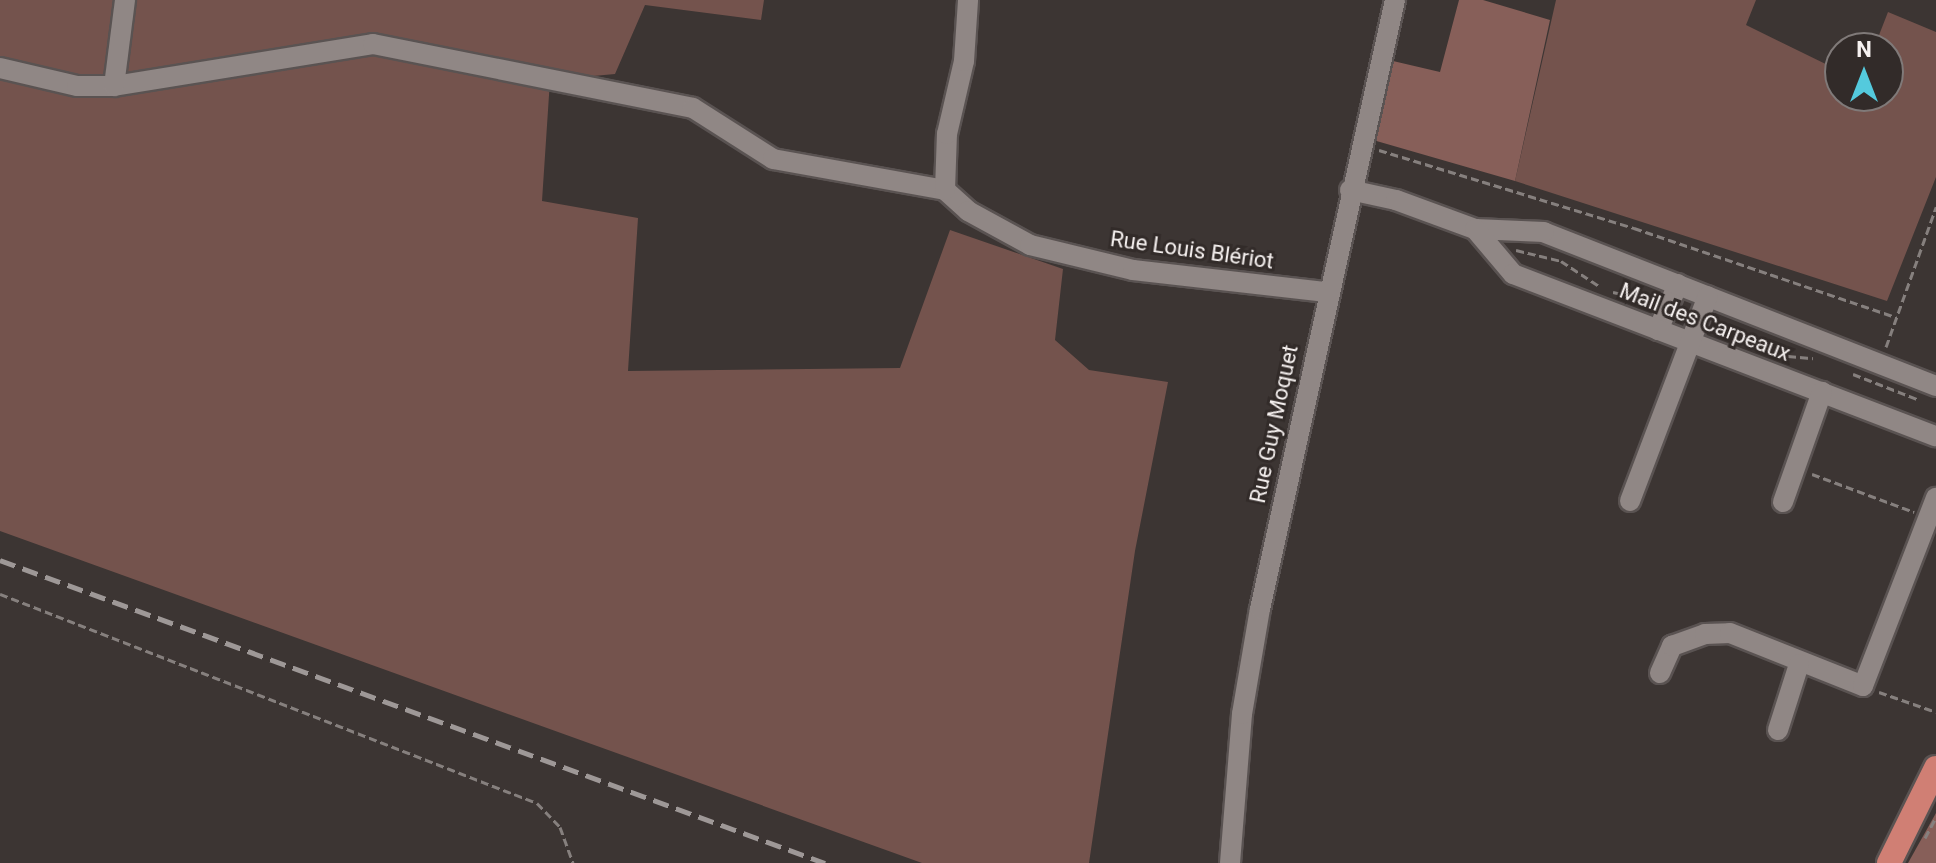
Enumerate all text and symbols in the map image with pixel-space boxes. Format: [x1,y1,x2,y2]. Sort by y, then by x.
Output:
north arrow [1824,32,1904,112]
text: N [1856,37,1872,62]
street label: Rue Louis Blériot [1109,225,1275,275]
street label: Mail des Carpeaux [1616,277,1794,367]
street label: Rue Guy Moquet [1244,342,1304,506]

